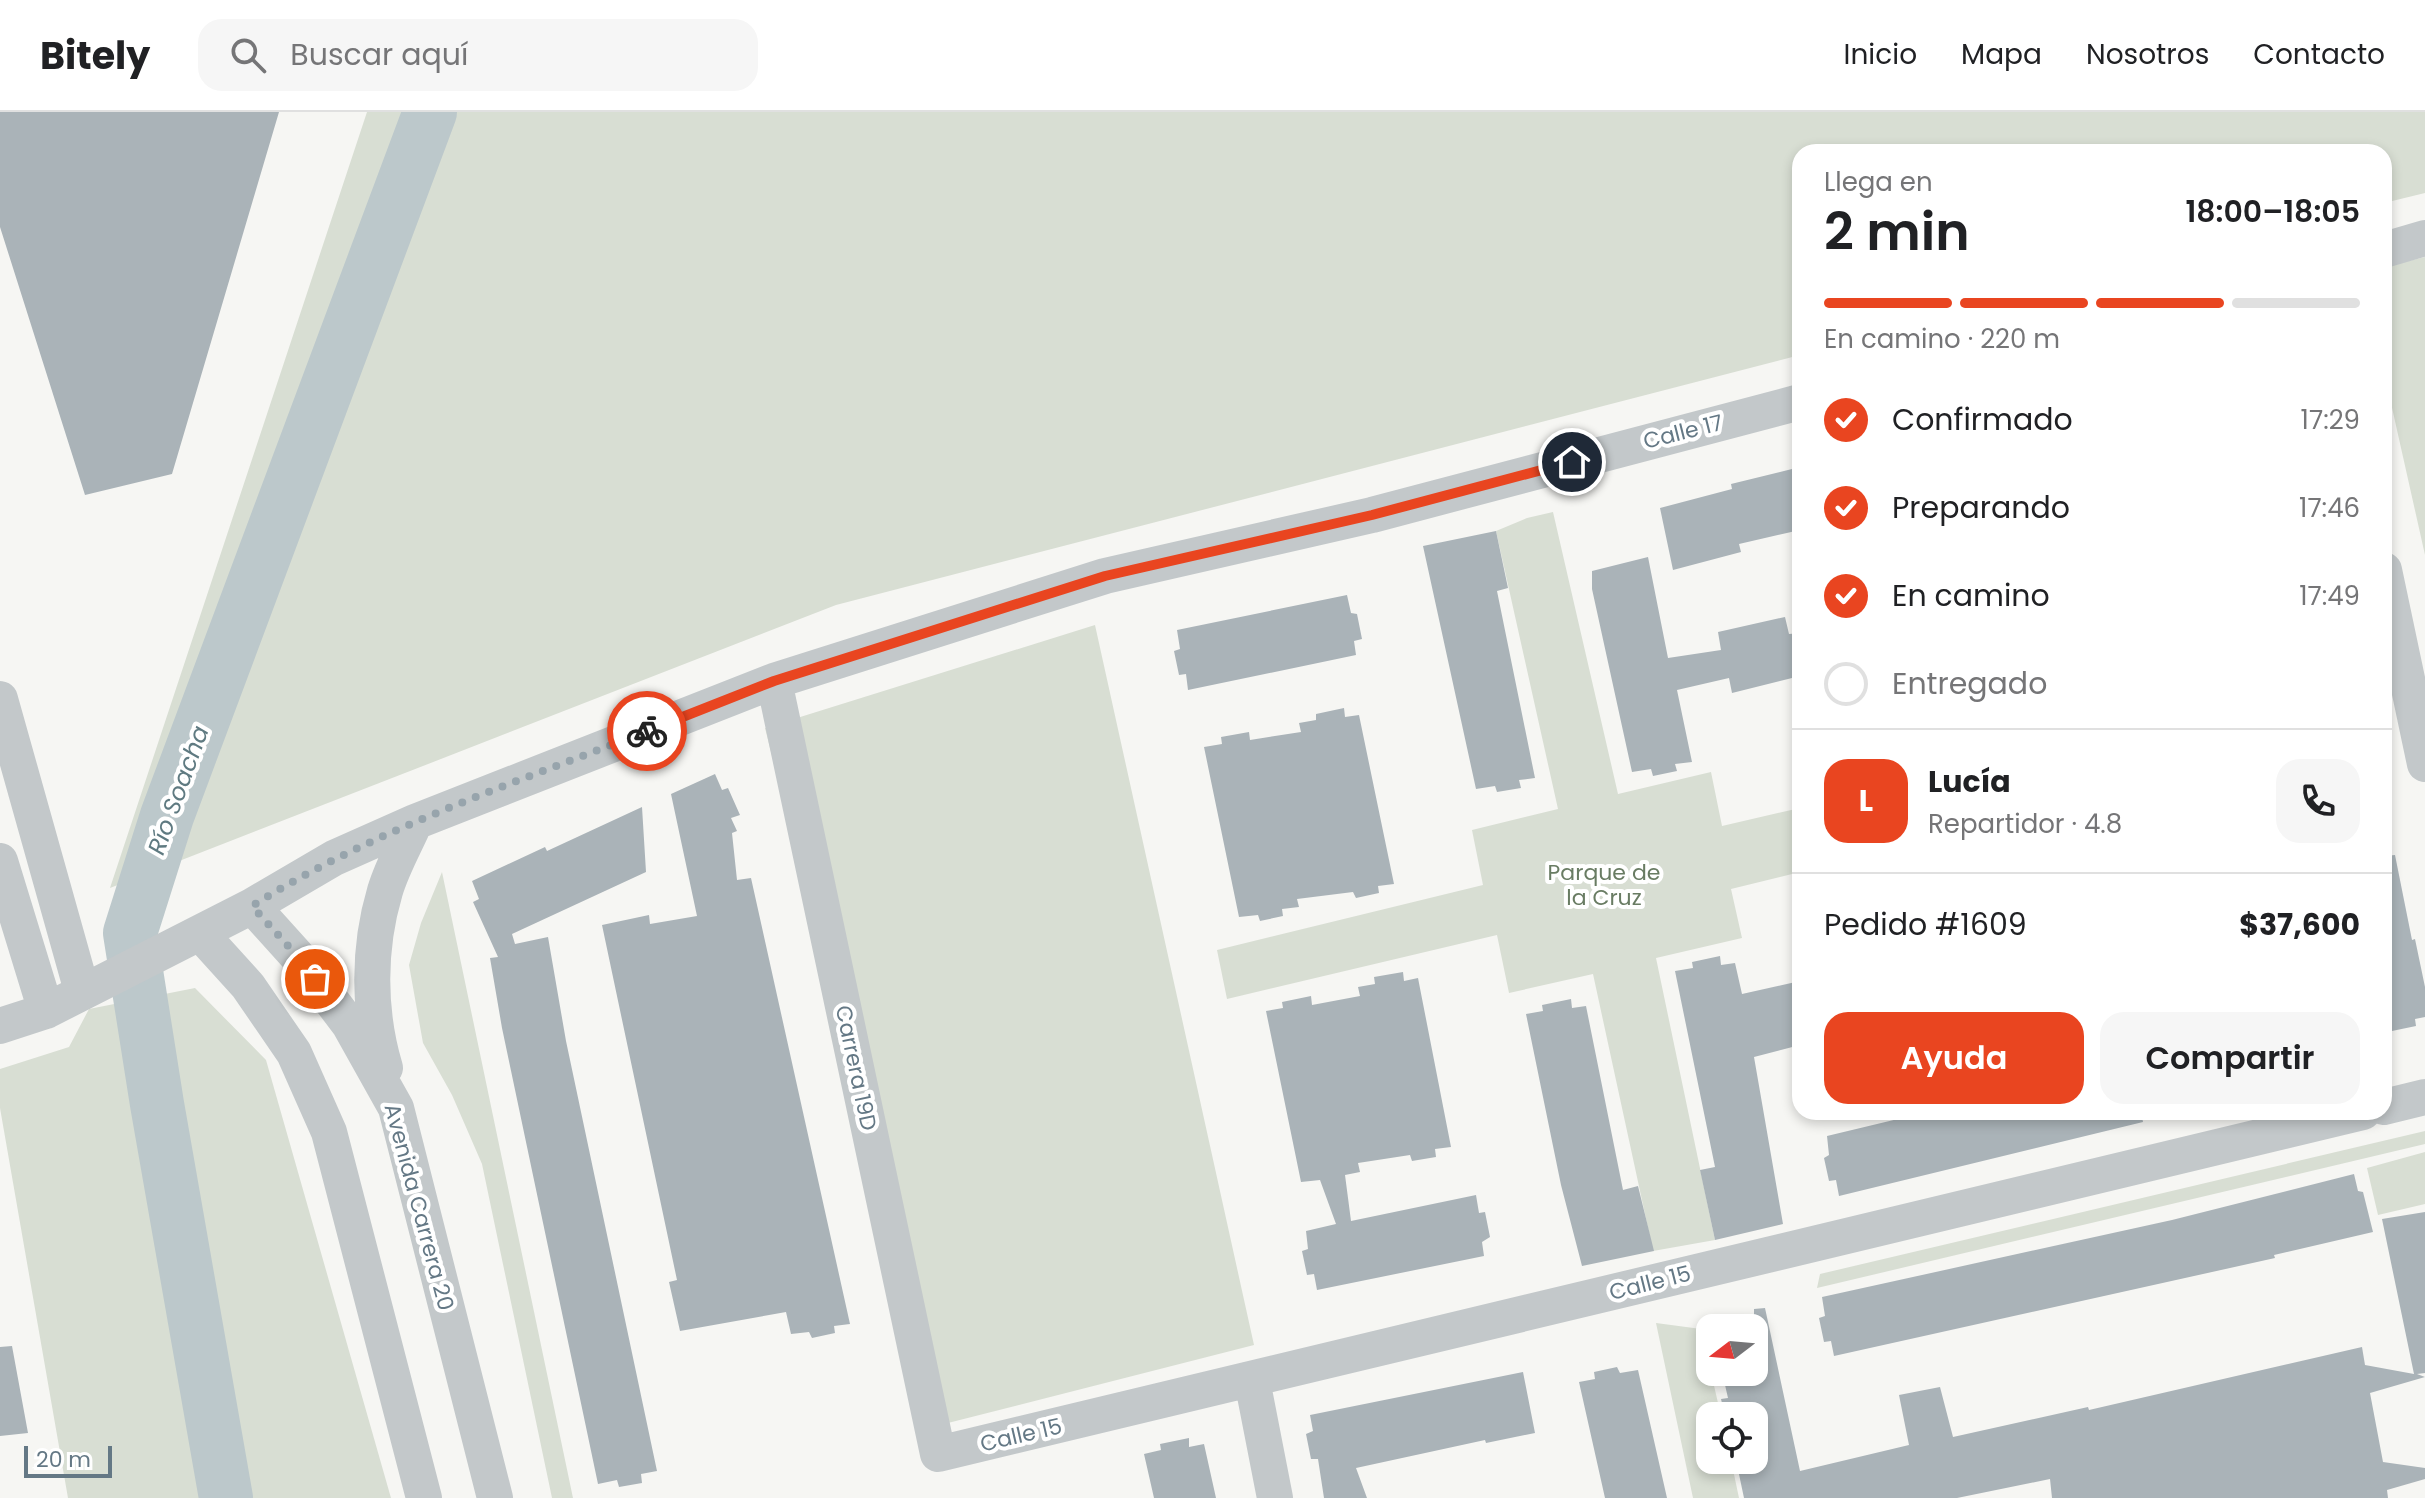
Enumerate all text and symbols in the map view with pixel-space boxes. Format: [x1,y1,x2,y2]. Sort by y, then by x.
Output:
search box [198,19,758,91]
text: Bitely [40,29,150,82]
icon: search [226,33,270,77]
text: Buscar aquí [290,33,468,76]
text: Inicio [1844,35,1917,74]
text: Mapa [1961,35,2042,74]
text: Nosotros [2086,35,2209,74]
text: Contacto [2253,35,2385,74]
text: Llega en [1824,164,1933,200]
text: 18:00–18:05 [2185,190,2360,233]
text: 2 min [1824,195,1970,268]
text: En camino · 220 m [1824,321,2060,357]
icon: check [1824,398,1868,442]
text: Confirmado [1892,398,2073,441]
text: 17:29 [2301,402,2360,438]
street label: Calle 17 [1640,407,1726,457]
pin [1538,428,1606,496]
icon: home [1550,440,1594,484]
icon: check [1824,486,1868,530]
text: Preparando [1892,486,2070,529]
text: 17:46 [2299,490,2360,526]
icon: check [1824,574,1868,618]
text: En camino [1892,574,2050,617]
text: 17:49 [2299,578,2360,614]
text: Entregado [1892,662,2047,705]
courier [607,691,687,771]
icon: bike [625,709,669,753]
water label: Río Soacha [139,721,217,859]
button: phone [2276,759,2360,843]
text: Lucía [1928,760,2011,803]
text: L [1859,779,1873,822]
text: Repartidor · 4.8 [1928,806,2122,842]
park label: Parque de la Cruz [1548,857,1660,913]
text: Pedido #1609 [1824,903,2027,946]
text: $37,600 [2239,903,2360,946]
pin [281,945,349,1013]
icon: bag [293,957,337,1001]
street label: Carrera 19D [828,1003,884,1133]
button: Ayuda [1824,1012,2084,1104]
button: Compartir [2100,1012,2360,1104]
street label: Avenida Carrera 20 [376,1100,462,1314]
street label: Calle 15 [1606,1258,1694,1308]
north arrow [1696,1314,1768,1386]
map controls [1696,1314,1768,1474]
button: locate [1696,1402,1768,1474]
street label: Calle 15 [977,1411,1065,1459]
scale bar [24,1442,112,1478]
text: 20 m [36,1444,91,1475]

